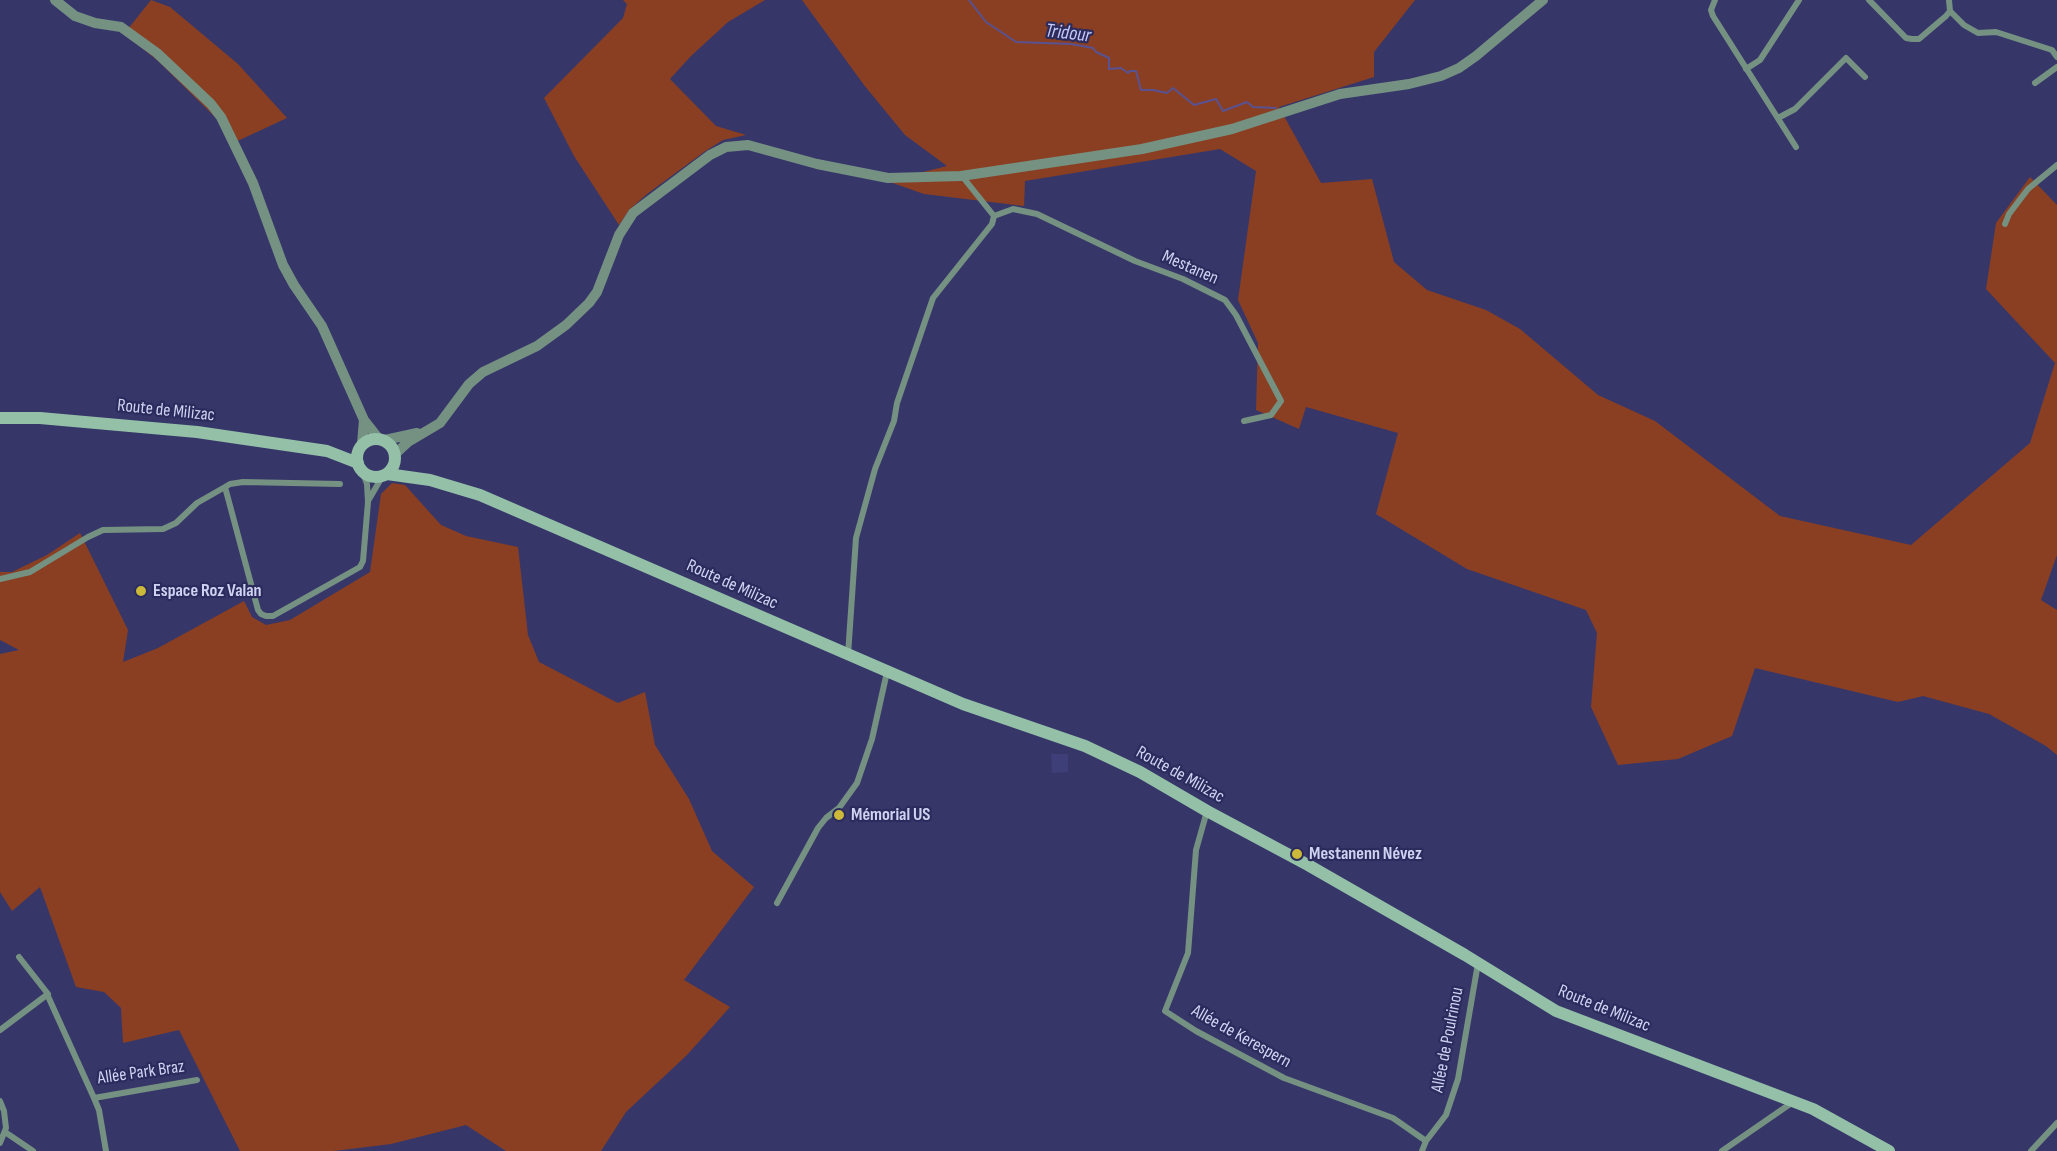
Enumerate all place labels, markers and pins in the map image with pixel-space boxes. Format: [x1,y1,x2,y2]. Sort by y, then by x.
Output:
place label: Espace Roz Valan [153,580,262,602]
marker: Espace Roz Valan [134,584,148,598]
place label: Mémorial US [851,804,930,826]
marker: Mémorial US [832,808,846,822]
place label: Mestanenn Névez [1309,843,1422,865]
marker: Mestanenn Névez [1290,847,1304,861]

